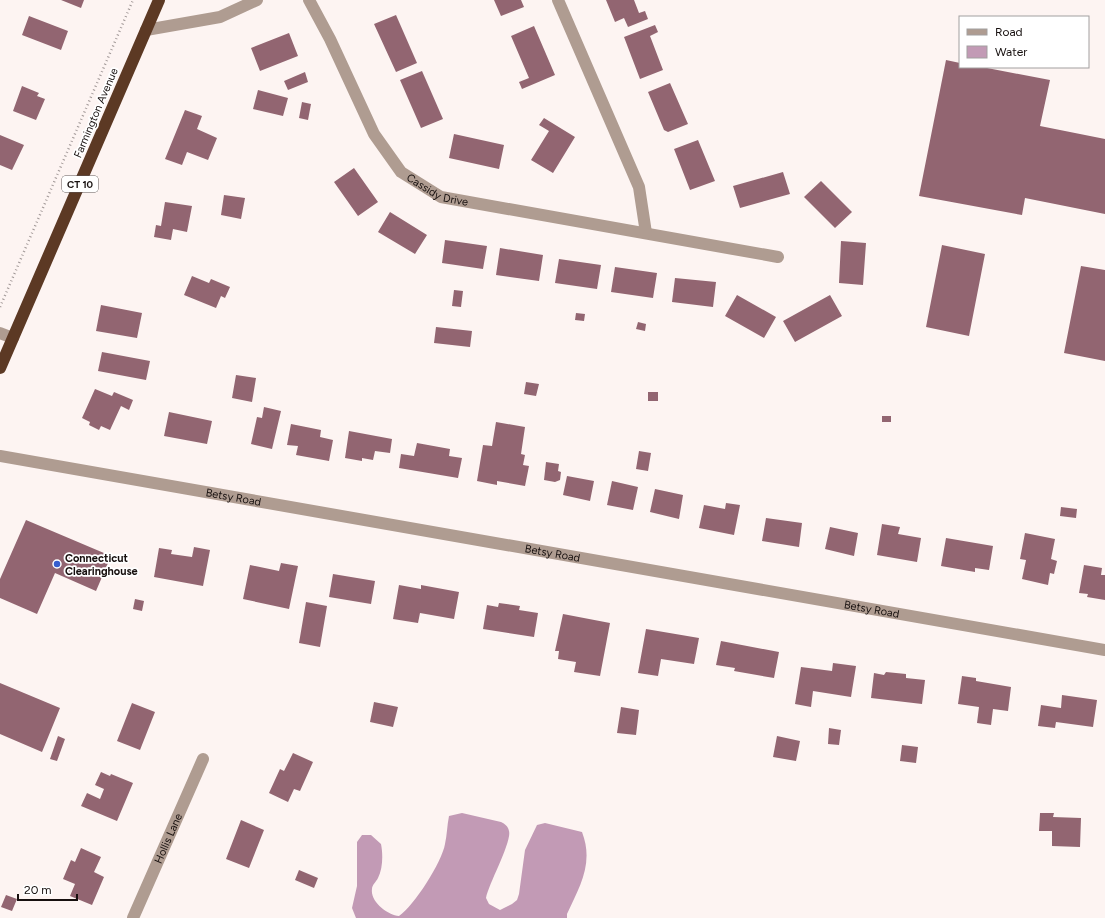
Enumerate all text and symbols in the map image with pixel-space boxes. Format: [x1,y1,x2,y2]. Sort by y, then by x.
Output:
legend [959,16,1089,68]
text: Road [995,25,1023,39]
text: Water [995,45,1027,59]
street label: Farmington Avenue [71,66,121,160]
street label: Cassidy Drive [404,171,469,208]
road number: CT 10 [62,176,98,192]
street label: Betsy Road [205,486,262,508]
street label: Betsy Road [524,542,581,564]
place label: Connecticut Clearinghouse [65,552,138,578]
marker: Connecticut Clearinghouse [52,559,62,569]
street label: Betsy Road [843,598,900,620]
street label: Hollis Lane [151,811,185,865]
scale bar [18,876,77,902]
text: 20 m [24,883,52,897]

